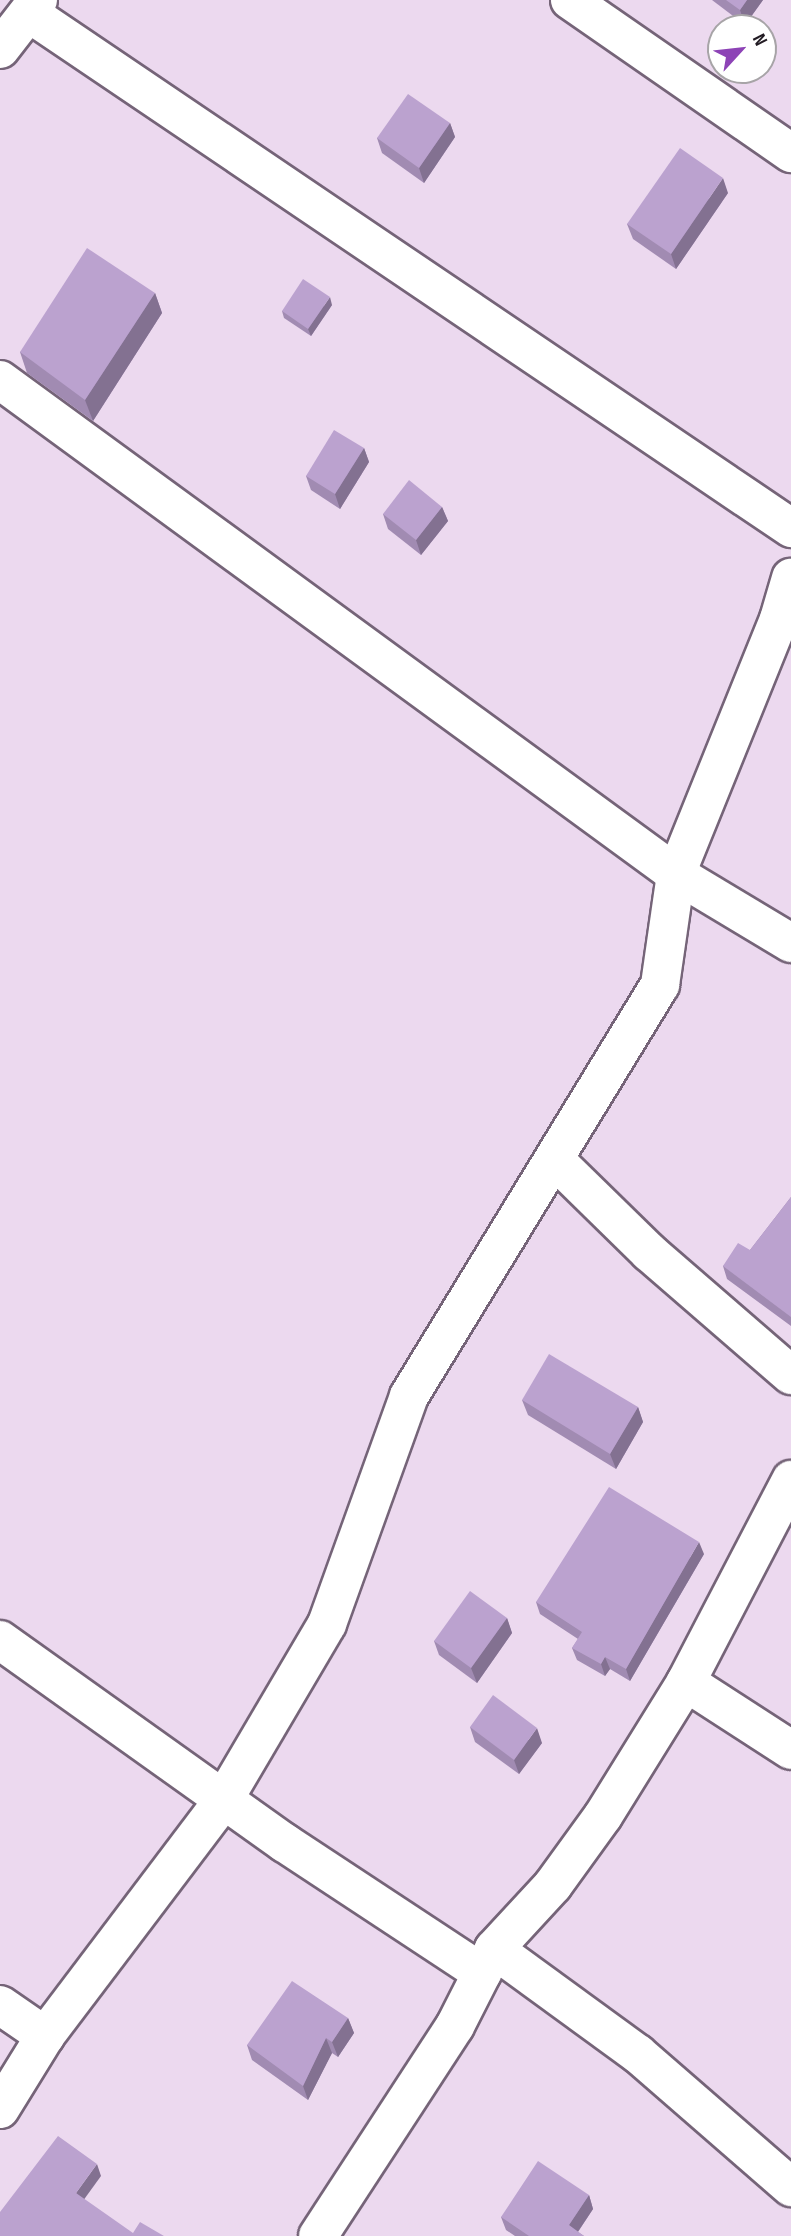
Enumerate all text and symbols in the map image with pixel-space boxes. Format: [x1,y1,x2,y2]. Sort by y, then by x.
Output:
north arrow [707,14,777,84]
text: N [747,30,772,50]

